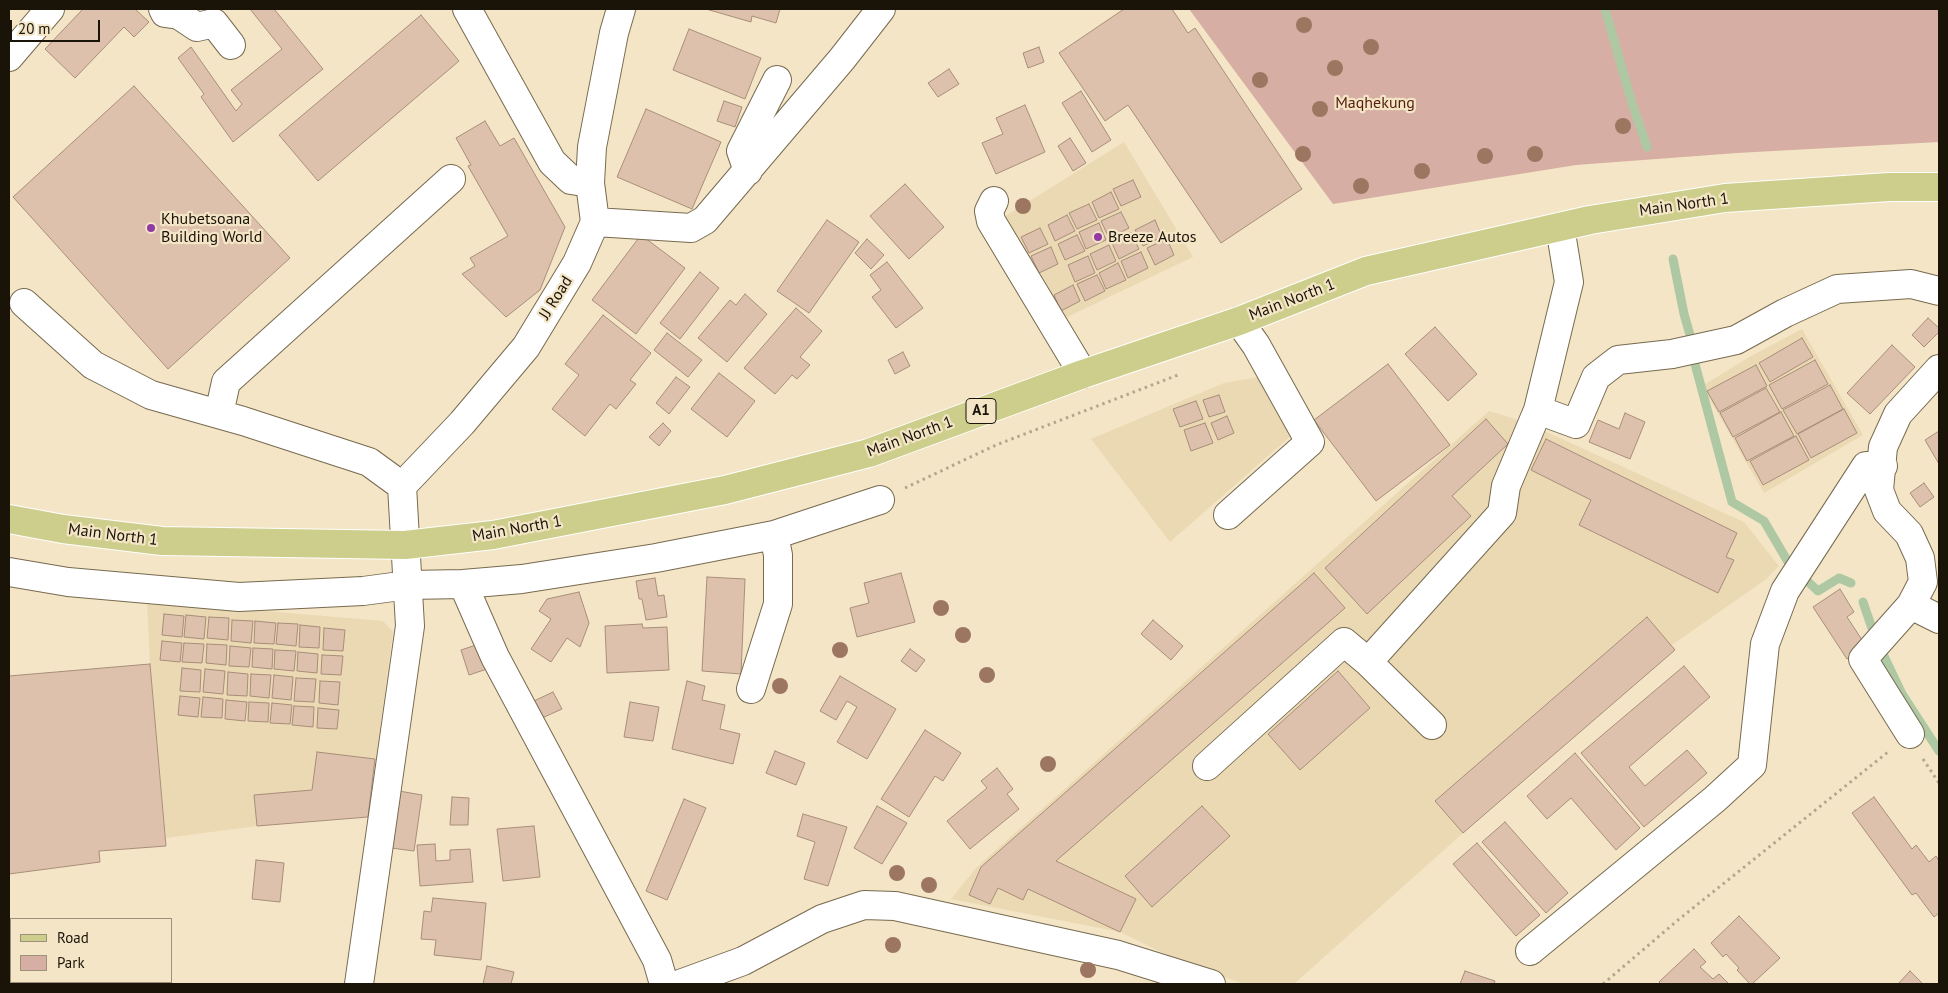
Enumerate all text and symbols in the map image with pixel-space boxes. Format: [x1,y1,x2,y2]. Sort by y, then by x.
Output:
scale bar [12,10,102,42]
text: 20 m [18,19,51,38]
park label: Maqhekung [1335,93,1415,113]
street label: Main North 1 [1638,189,1730,221]
place label: Khubetsoana Building World [161,209,262,247]
marker: Khubetsoana Building World [145,222,157,234]
place label: Breeze Autos [1108,227,1197,247]
marker: Breeze Autos [1092,231,1104,243]
street label: JJ Road [535,273,577,323]
street label: Main North 1 [1246,275,1338,325]
road number: A1 [966,398,996,424]
street label: Main North 1 [864,413,956,461]
street label: Main North 1 [471,512,563,546]
street label: Main North 1 [67,520,159,550]
legend [10,918,172,983]
text: Road [57,928,89,947]
text: Park [57,953,85,972]

